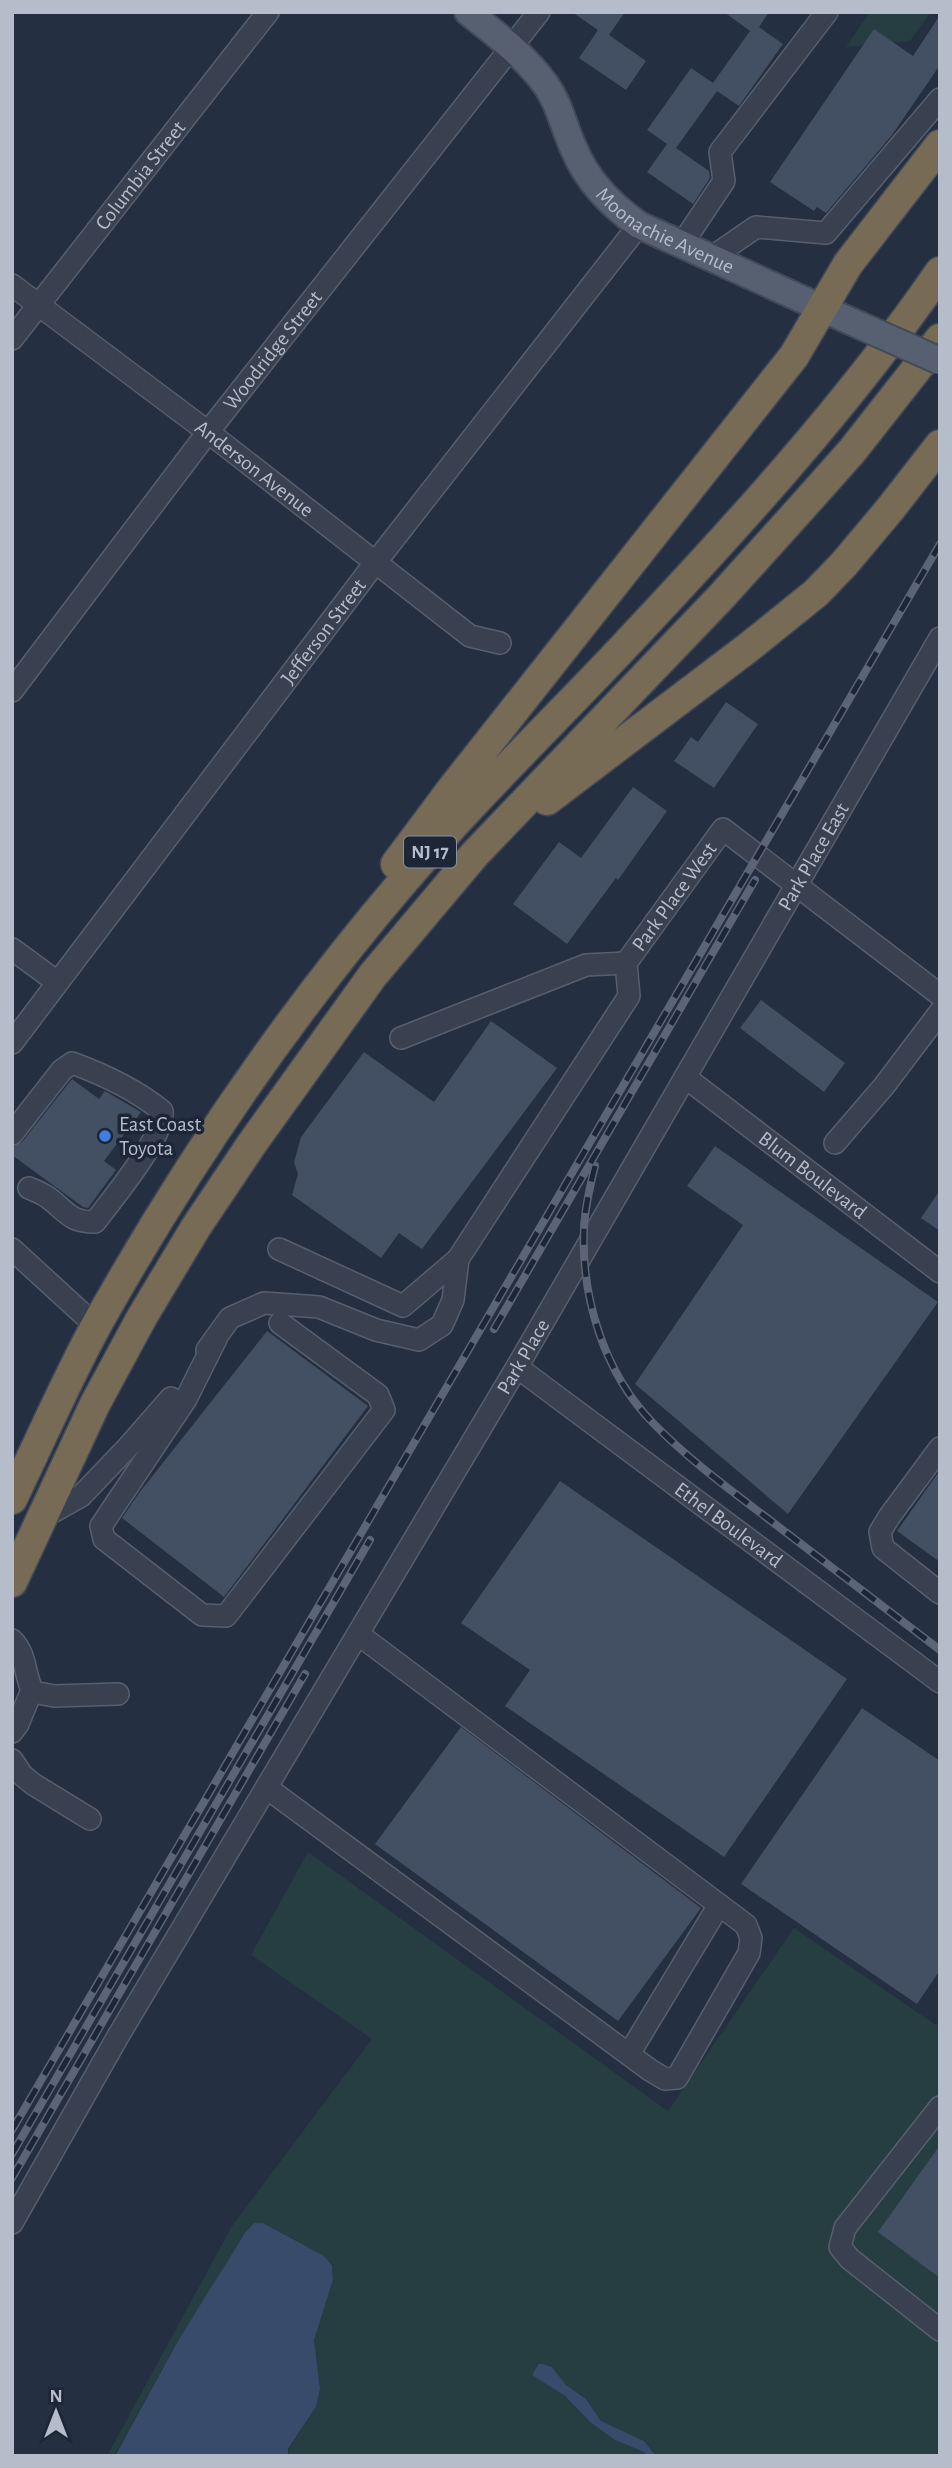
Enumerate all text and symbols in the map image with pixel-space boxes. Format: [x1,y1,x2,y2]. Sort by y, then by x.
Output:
street label: Columbia Street [91,117,189,234]
street label: Moonachie Avenue [592,183,737,277]
street label: Woodridge Street [219,286,326,414]
street label: Anderson Avenue [191,416,318,521]
street label: Jefferson Street [277,575,370,688]
street label: Park Place East [774,799,853,914]
road number: NJ 17 [404,836,456,867]
street label: Park Place West [628,838,721,955]
place label: East Coast Toyota [119,1114,202,1159]
street label: Blum Boulevard [755,1127,871,1223]
marker: East Coast Toyota [97,1128,113,1144]
street label: Park Place [493,1315,553,1398]
street label: Ethel Boulevard [671,1478,787,1572]
north arrow [21,2377,91,2447]
text: N [49,2387,63,2406]

